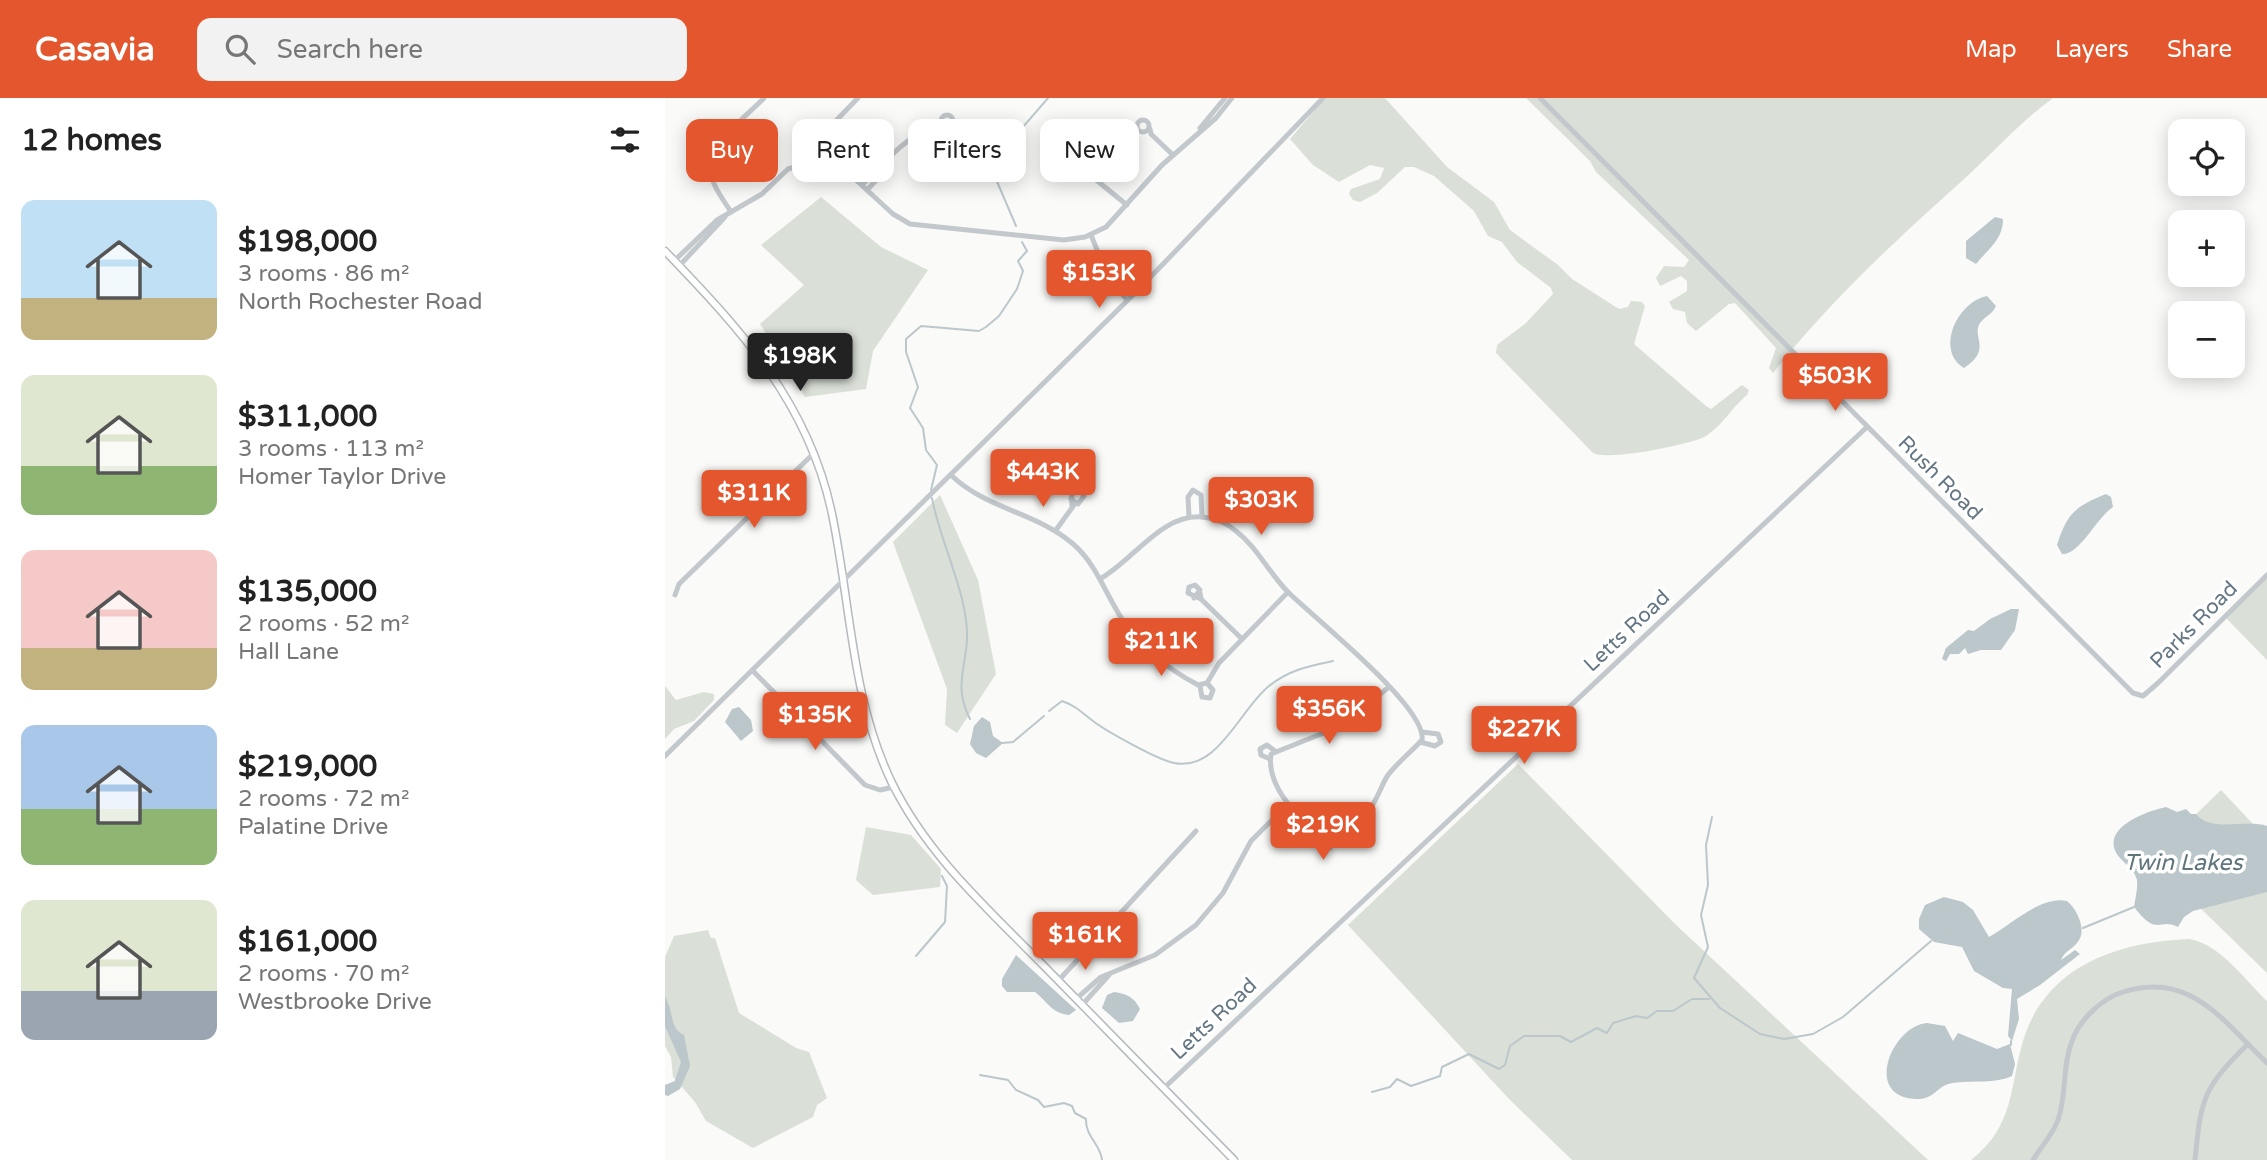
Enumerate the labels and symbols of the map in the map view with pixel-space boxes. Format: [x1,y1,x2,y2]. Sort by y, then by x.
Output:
pin: $153K [1050,250,1148,310]
pin: $198K [751,334,849,393]
pin: $503K [1786,354,1884,413]
street label: Rush Road [1893,431,1987,525]
pin: $443K [994,450,1092,509]
pin: $311K [705,470,803,530]
pin: $303K [1212,478,1310,537]
street label: Parks Road [2145,576,2243,674]
street label: Letts Road [1579,585,1675,677]
pin: $211K [1112,618,1210,678]
pin: $356K [1280,686,1378,746]
pin: $135K [766,692,864,752]
pin: $227K [1475,706,1573,766]
pin: $219K [1274,802,1372,862]
water label: Twin Lakes [2124,849,2244,877]
pin: $161K [1036,912,1134,972]
street label: Letts Road [1166,973,1262,1065]

